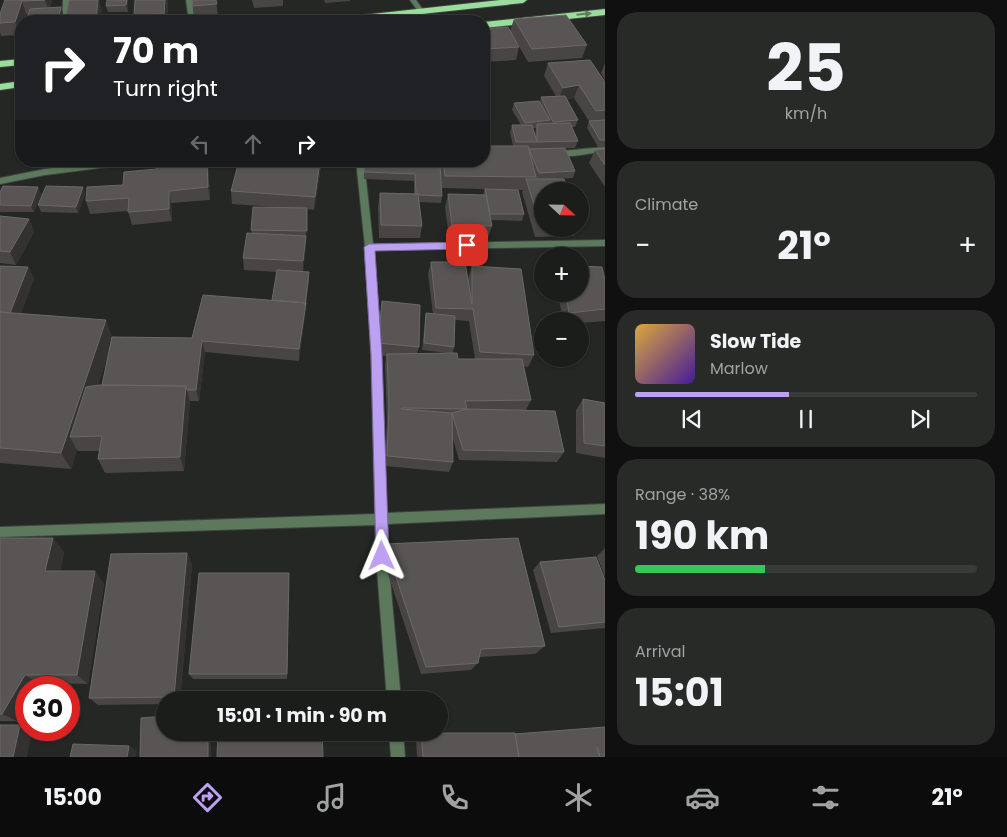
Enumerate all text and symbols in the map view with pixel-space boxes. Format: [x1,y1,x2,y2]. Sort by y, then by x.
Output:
one-way arrow [577,10,593,18]
text: 25 [766,23,846,114]
text: 70 m [113,26,199,75]
icon: right [30,35,95,100]
text: Turn right [113,73,218,104]
text: km/h [785,102,827,125]
icon: left [186,130,214,158]
icon: ahead [239,130,267,158]
icon: right [292,130,320,158]
north arrow [534,182,589,238]
map controls [534,182,589,367]
text: Climate [635,193,698,216]
text: 21° [777,219,831,272]
pin [446,224,488,266]
text: − [635,226,650,265]
text: + [958,226,977,265]
icon: arrive [453,231,481,259]
button: + [534,247,589,302]
button: − [534,312,589,367]
text: Slow Tide [710,328,801,355]
text: Marlow [710,357,768,380]
icon: previous [678,405,706,433]
icon: pause [792,405,820,433]
icon: next [906,405,934,433]
text: Range · 38% [635,483,730,506]
text: 190 km [635,509,769,562]
position arrow [355,529,407,581]
text: Arrival [635,640,685,663]
text: 15:01 [635,666,724,719]
speed limit sign: 30 [15,676,80,741]
text: 15:01 · 1 min · 90 m [217,702,387,729]
icon: directions [190,780,225,815]
icon: music [314,780,349,815]
icon: phone [437,780,472,815]
icon: climate [561,780,596,815]
icon: car [685,780,720,815]
icon: filters [808,780,843,815]
text: 15:00 [44,782,102,813]
text: 21° [932,782,963,813]

